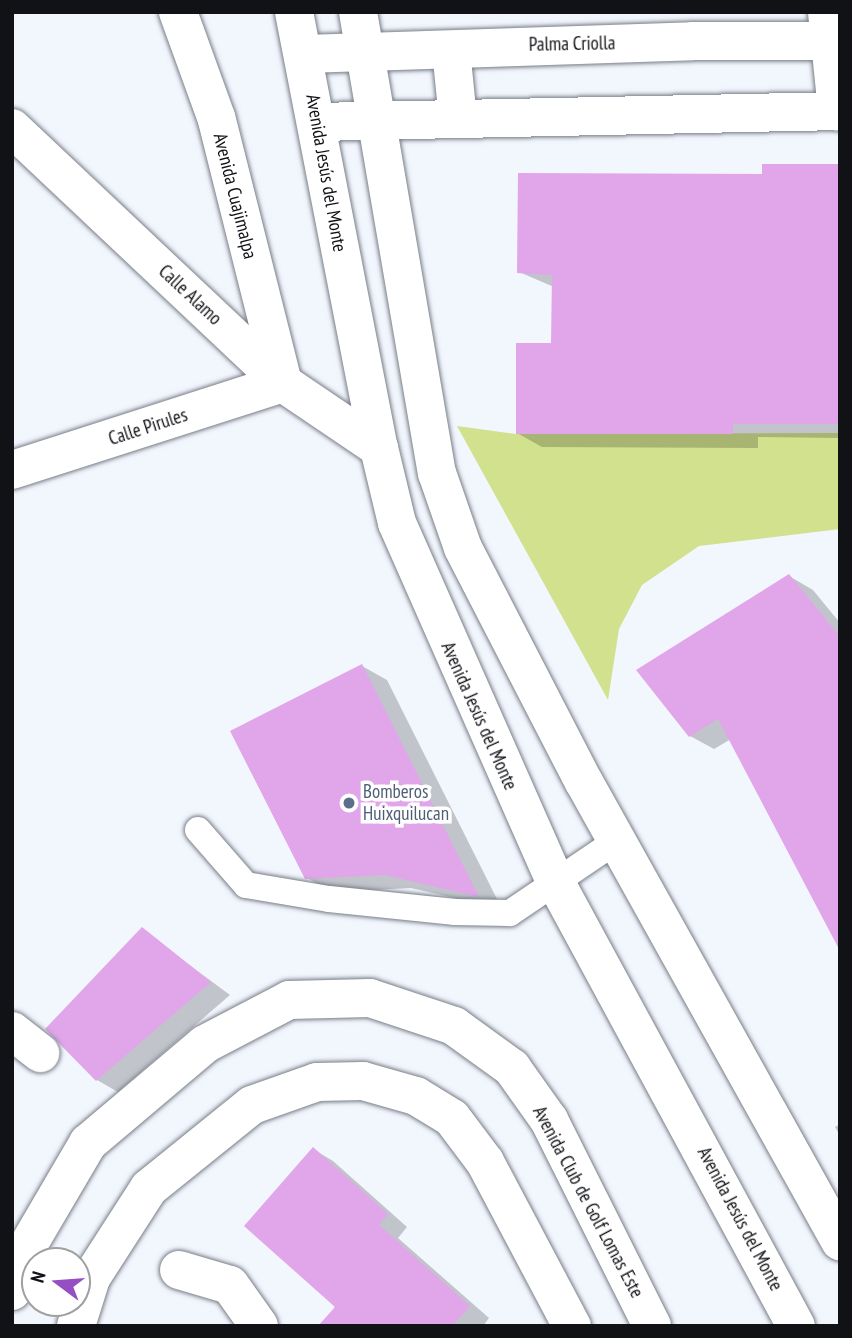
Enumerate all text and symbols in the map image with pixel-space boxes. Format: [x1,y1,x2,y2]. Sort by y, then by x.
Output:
street label: Palma Criolla [529,32,615,56]
street label: Avenida Jesús del Monte [301,92,351,254]
street label: Avenida Cuajimalpa [208,131,262,261]
street label: Calle Alamo [154,260,226,330]
street label: Calle Pirules [106,404,190,450]
street label: Avenida Jesús del Monte [436,638,522,794]
place label: Bomberos Huixquilucan [363,781,449,825]
marker: Bomberos Huixquilucan [341,795,357,811]
street label: Avenida Club de Golf Lomas Este [528,1102,648,1302]
street label: Avenida Jesús del Monte [692,1143,788,1295]
north arrow [21,1247,91,1317]
text: N [25,1269,51,1285]

